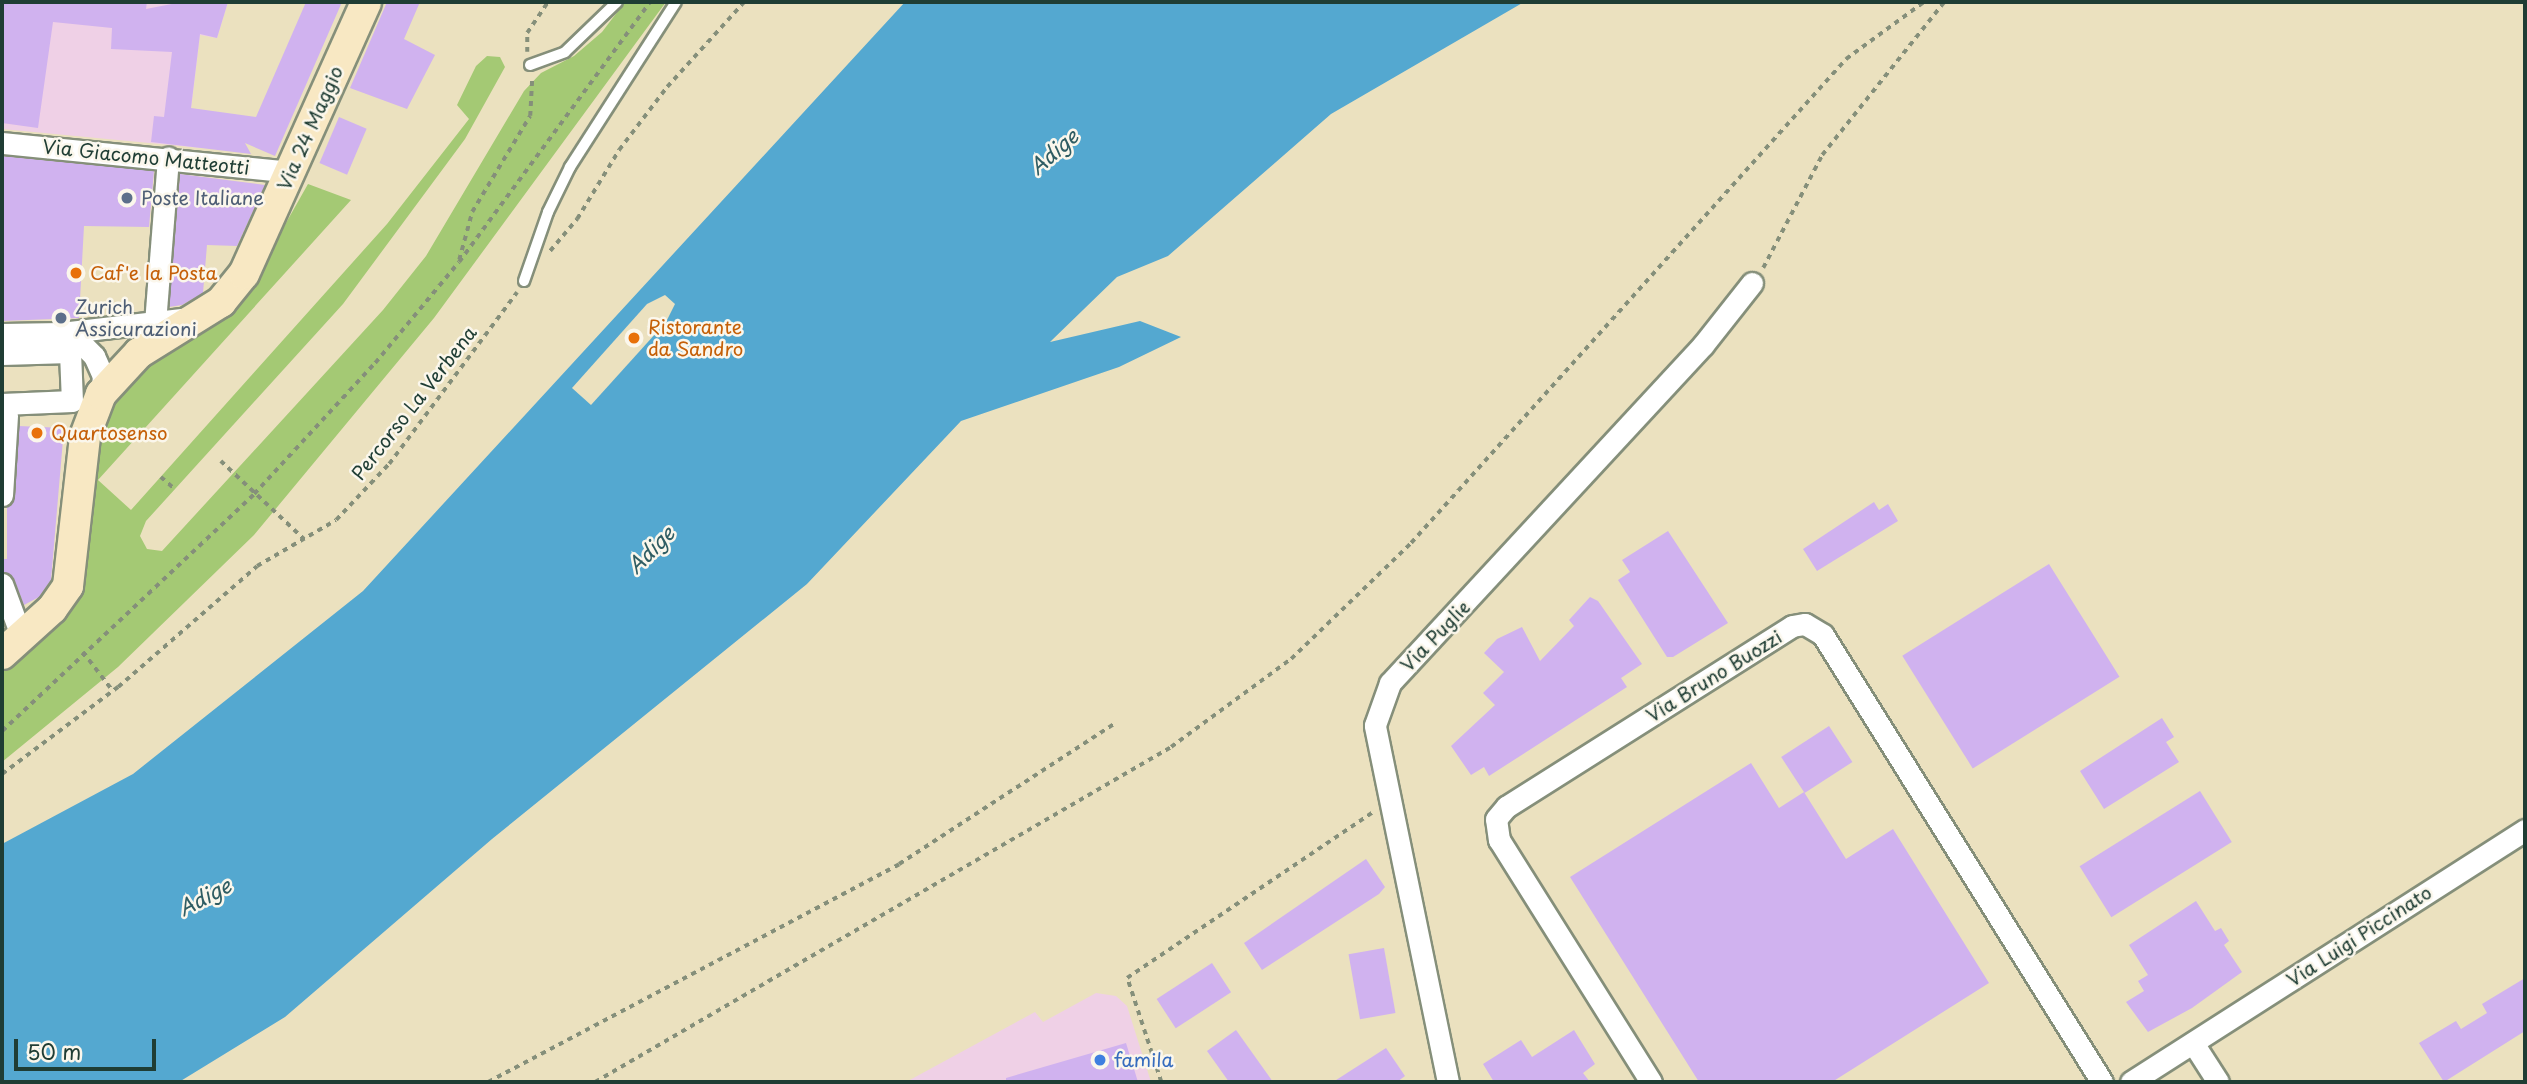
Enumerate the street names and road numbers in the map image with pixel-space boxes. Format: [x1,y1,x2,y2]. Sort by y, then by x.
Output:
street label: Via 24 Maggio [272,61,348,195]
street label: Via Giacomo Matteotti [41,135,251,179]
street label: Percorso La Verbena [347,321,481,485]
street label: Via Puglie [1395,596,1475,676]
street label: Via Bruno Buozzi [1642,625,1786,727]
street label: Via Luigi Piccinato [2282,881,2436,991]

